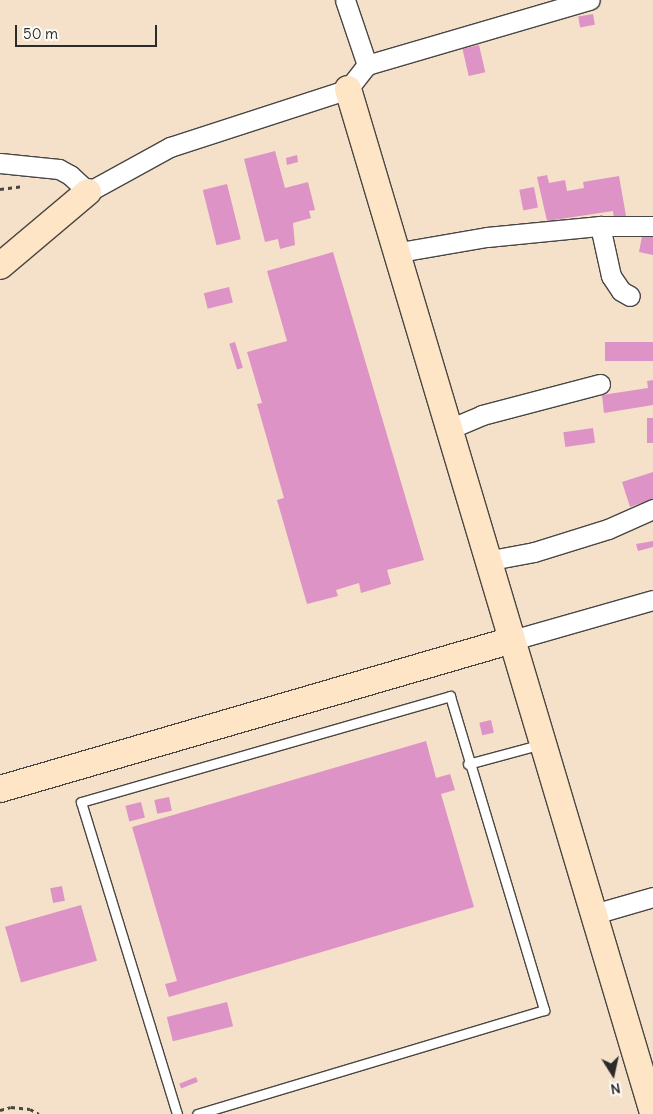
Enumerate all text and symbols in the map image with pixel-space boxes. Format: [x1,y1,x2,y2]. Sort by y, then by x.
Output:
scale bar [18,15,160,47]
text: 50 m [23,24,58,43]
north arrow [588,1049,638,1099]
text: N [609,1079,622,1098]

